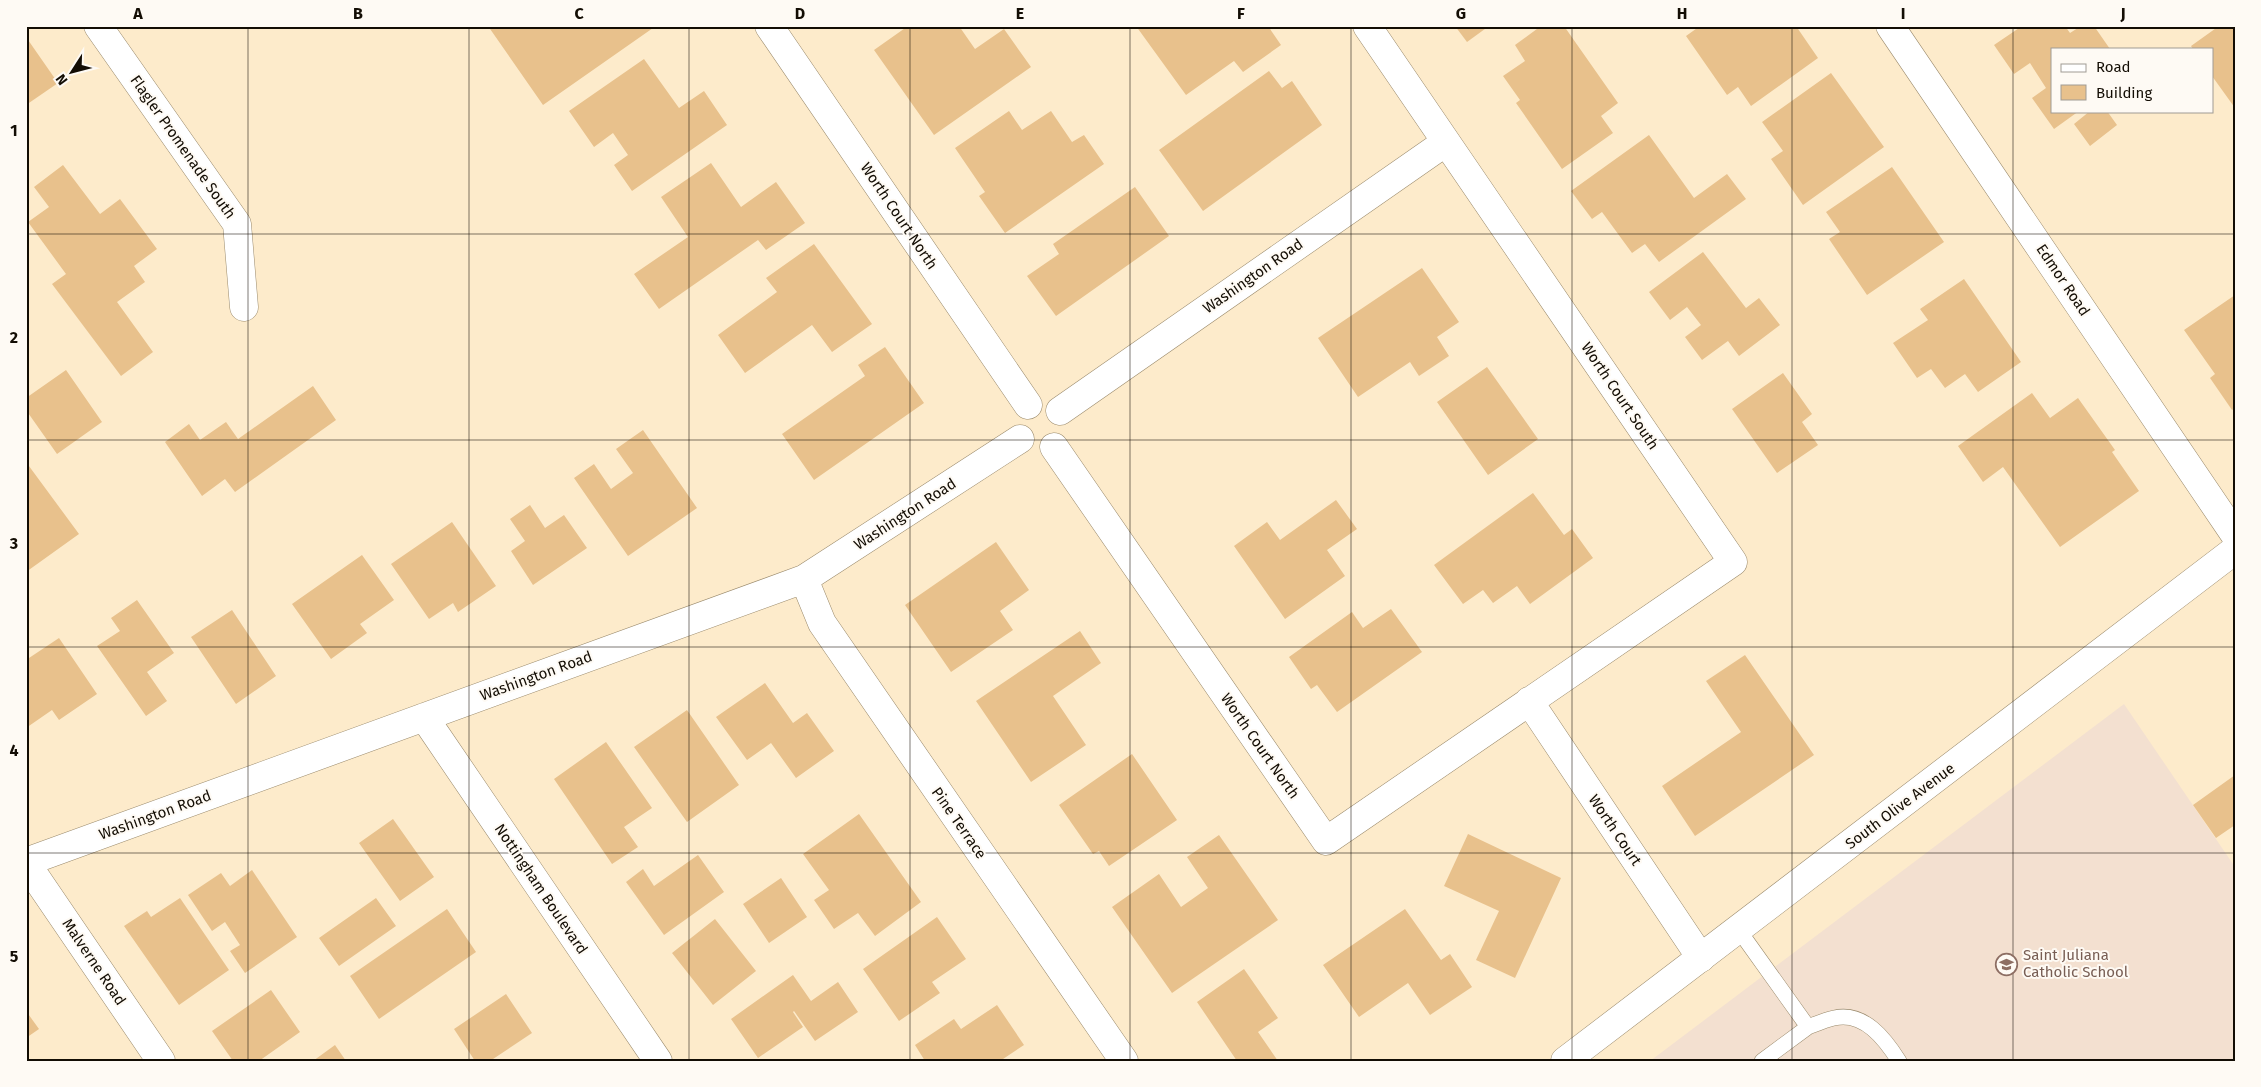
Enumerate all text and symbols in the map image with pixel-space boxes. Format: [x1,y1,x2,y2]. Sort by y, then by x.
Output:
text: A [132,4,143,23]
text: B [353,4,363,23]
text: C [574,4,584,23]
text: D [795,4,805,23]
text: E [1016,4,1024,23]
text: F [1237,4,1245,23]
text: G [1456,4,1466,23]
text: H [1677,4,1687,23]
text: I [1901,4,1905,23]
text: J [2119,4,2126,23]
north arrow [48,48,98,98]
legend [2051,48,2214,112]
text: Road [2096,58,2131,76]
text: N [52,71,71,88]
street label: Flagler Promenade South [127,72,239,222]
text: Building [2096,84,2152,102]
text: 1 [10,121,18,140]
street label: Worth Court North [857,159,941,273]
street label: Washington Road [1200,235,1306,317]
street label: Edmor Road [2032,241,2094,319]
text: 2 [10,328,18,347]
street label: Worth Court South [1577,339,1663,453]
street label: Washington Road [851,474,959,554]
text: 3 [9,534,18,553]
street label: Washington Road [478,647,594,705]
street label: Worth Court North [1217,690,1303,802]
text: 4 [9,741,19,760]
street label: South Olive Avenue [1842,759,1958,853]
street label: Pine Terrace [928,784,990,862]
street label: Washington Road [97,786,213,844]
street label: Worth Court [1585,791,1646,869]
street label: Nottingham Boulevard [491,821,591,957]
street label: Malverne Road [58,915,130,1009]
place label: Saint Juliana Catholic School [2023,946,2129,981]
text: 5 [10,947,19,966]
school or university icon: Saint Juliana Catholic School [1995,952,2019,976]

